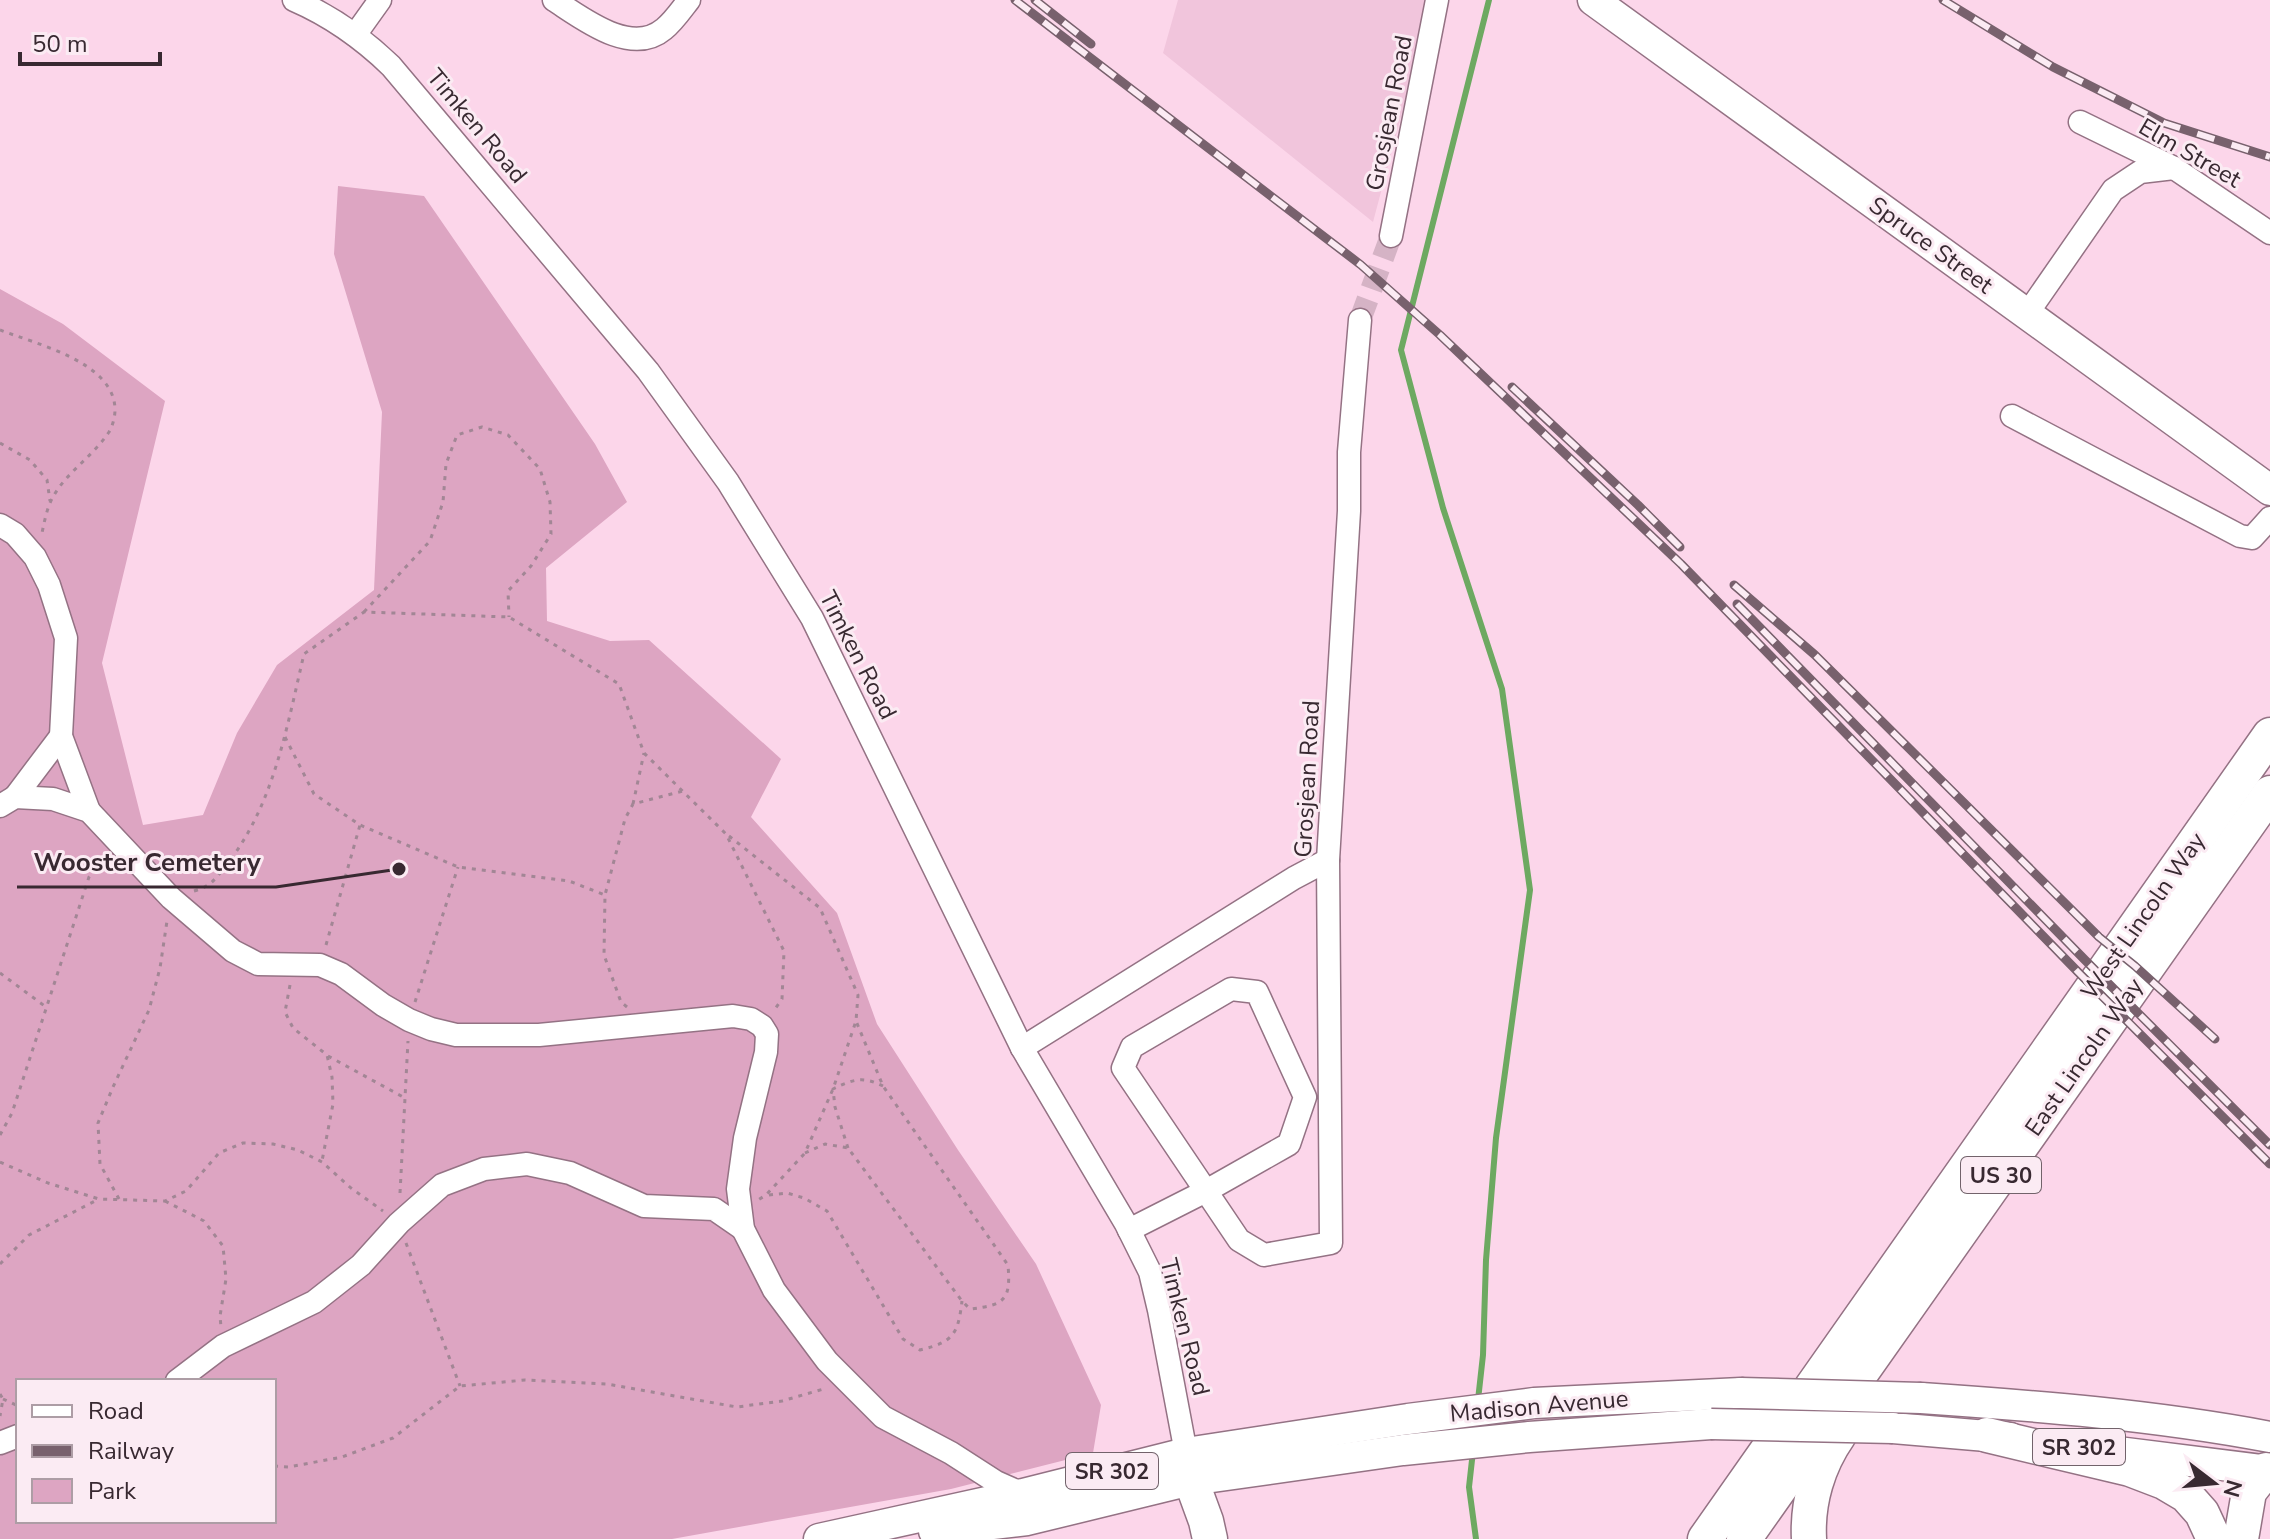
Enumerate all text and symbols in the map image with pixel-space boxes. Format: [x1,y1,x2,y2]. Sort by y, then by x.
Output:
scale bar [20,16,160,66]
text: 50 m [32,28,88,60]
street label: Grosjean Road [1358,33,1420,193]
street label: Timken Road [420,62,534,190]
street label: Elm Street [2133,111,2248,195]
street label: Spruce Street [1862,189,2000,301]
street label: Timken Road [812,585,904,725]
street label: Grosjean Road [1287,699,1327,859]
street label: West Lincoln Way [2073,826,2213,1006]
callout: Wooster Cemetery [17,837,276,887]
text: Wooster Cemetery [33,845,261,880]
street label: East Lincoln Way [2018,971,2151,1142]
road number: US 30 [1961,1157,2041,1193]
street label: Timken Road [1152,1255,1218,1399]
legend [16,1379,276,1523]
street label: Madison Avenue [1448,1382,1630,1430]
text: Road [88,1395,144,1427]
road number: SR 302 [2033,1429,2125,1465]
text: Railway [88,1435,175,1467]
north arrow [2174,1443,2254,1523]
road number: SR 302 [1066,1453,1158,1489]
text: Park [88,1475,137,1507]
text: N [2216,1476,2249,1500]

